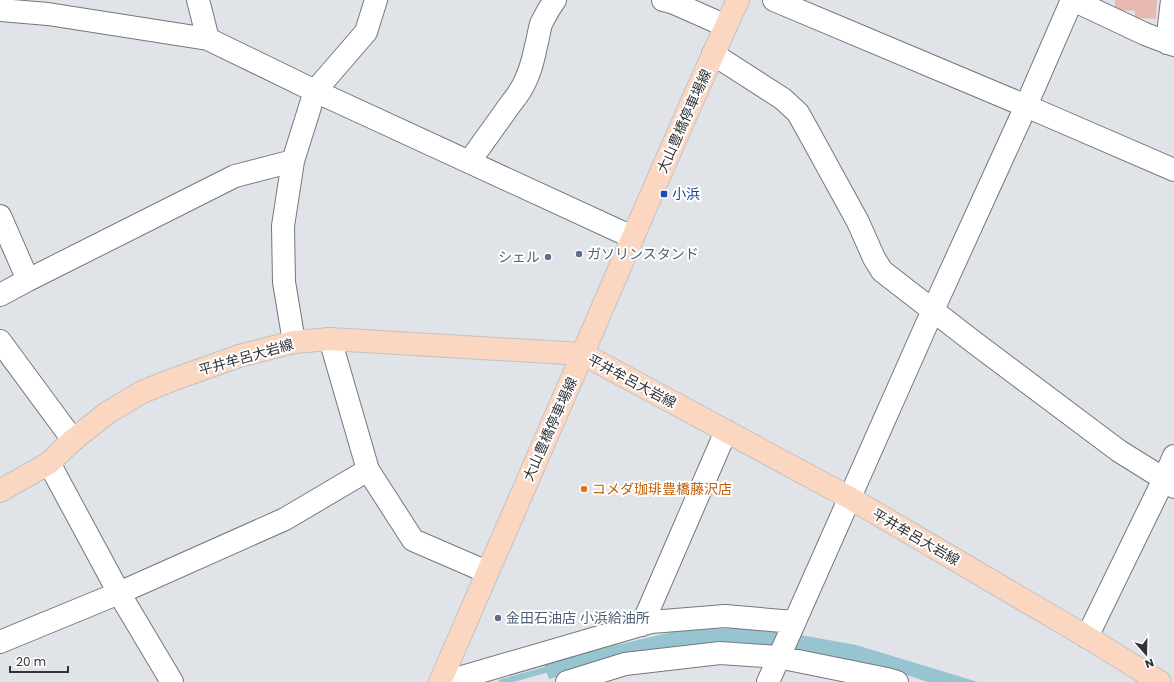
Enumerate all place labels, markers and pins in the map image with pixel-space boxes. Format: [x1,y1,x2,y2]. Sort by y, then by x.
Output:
place label: 小浜 [672,184,700,204]
marker: 小浜 [659,189,669,199]
place label: ガソリンスタンド [587,244,699,264]
place label: シェル [498,247,540,267]
marker: ガソリンスタンド [574,249,584,259]
marker: シェル [543,252,553,262]
place label: コメダ珈琲豊橋藤沢店 [592,479,732,499]
marker: コメダ珈琲豊橋藤沢店 [579,484,589,494]
place label: 金田石油店 小浜給油所 [506,608,650,628]
marker: 金田石油店 小浜給油所 [493,613,503,623]

